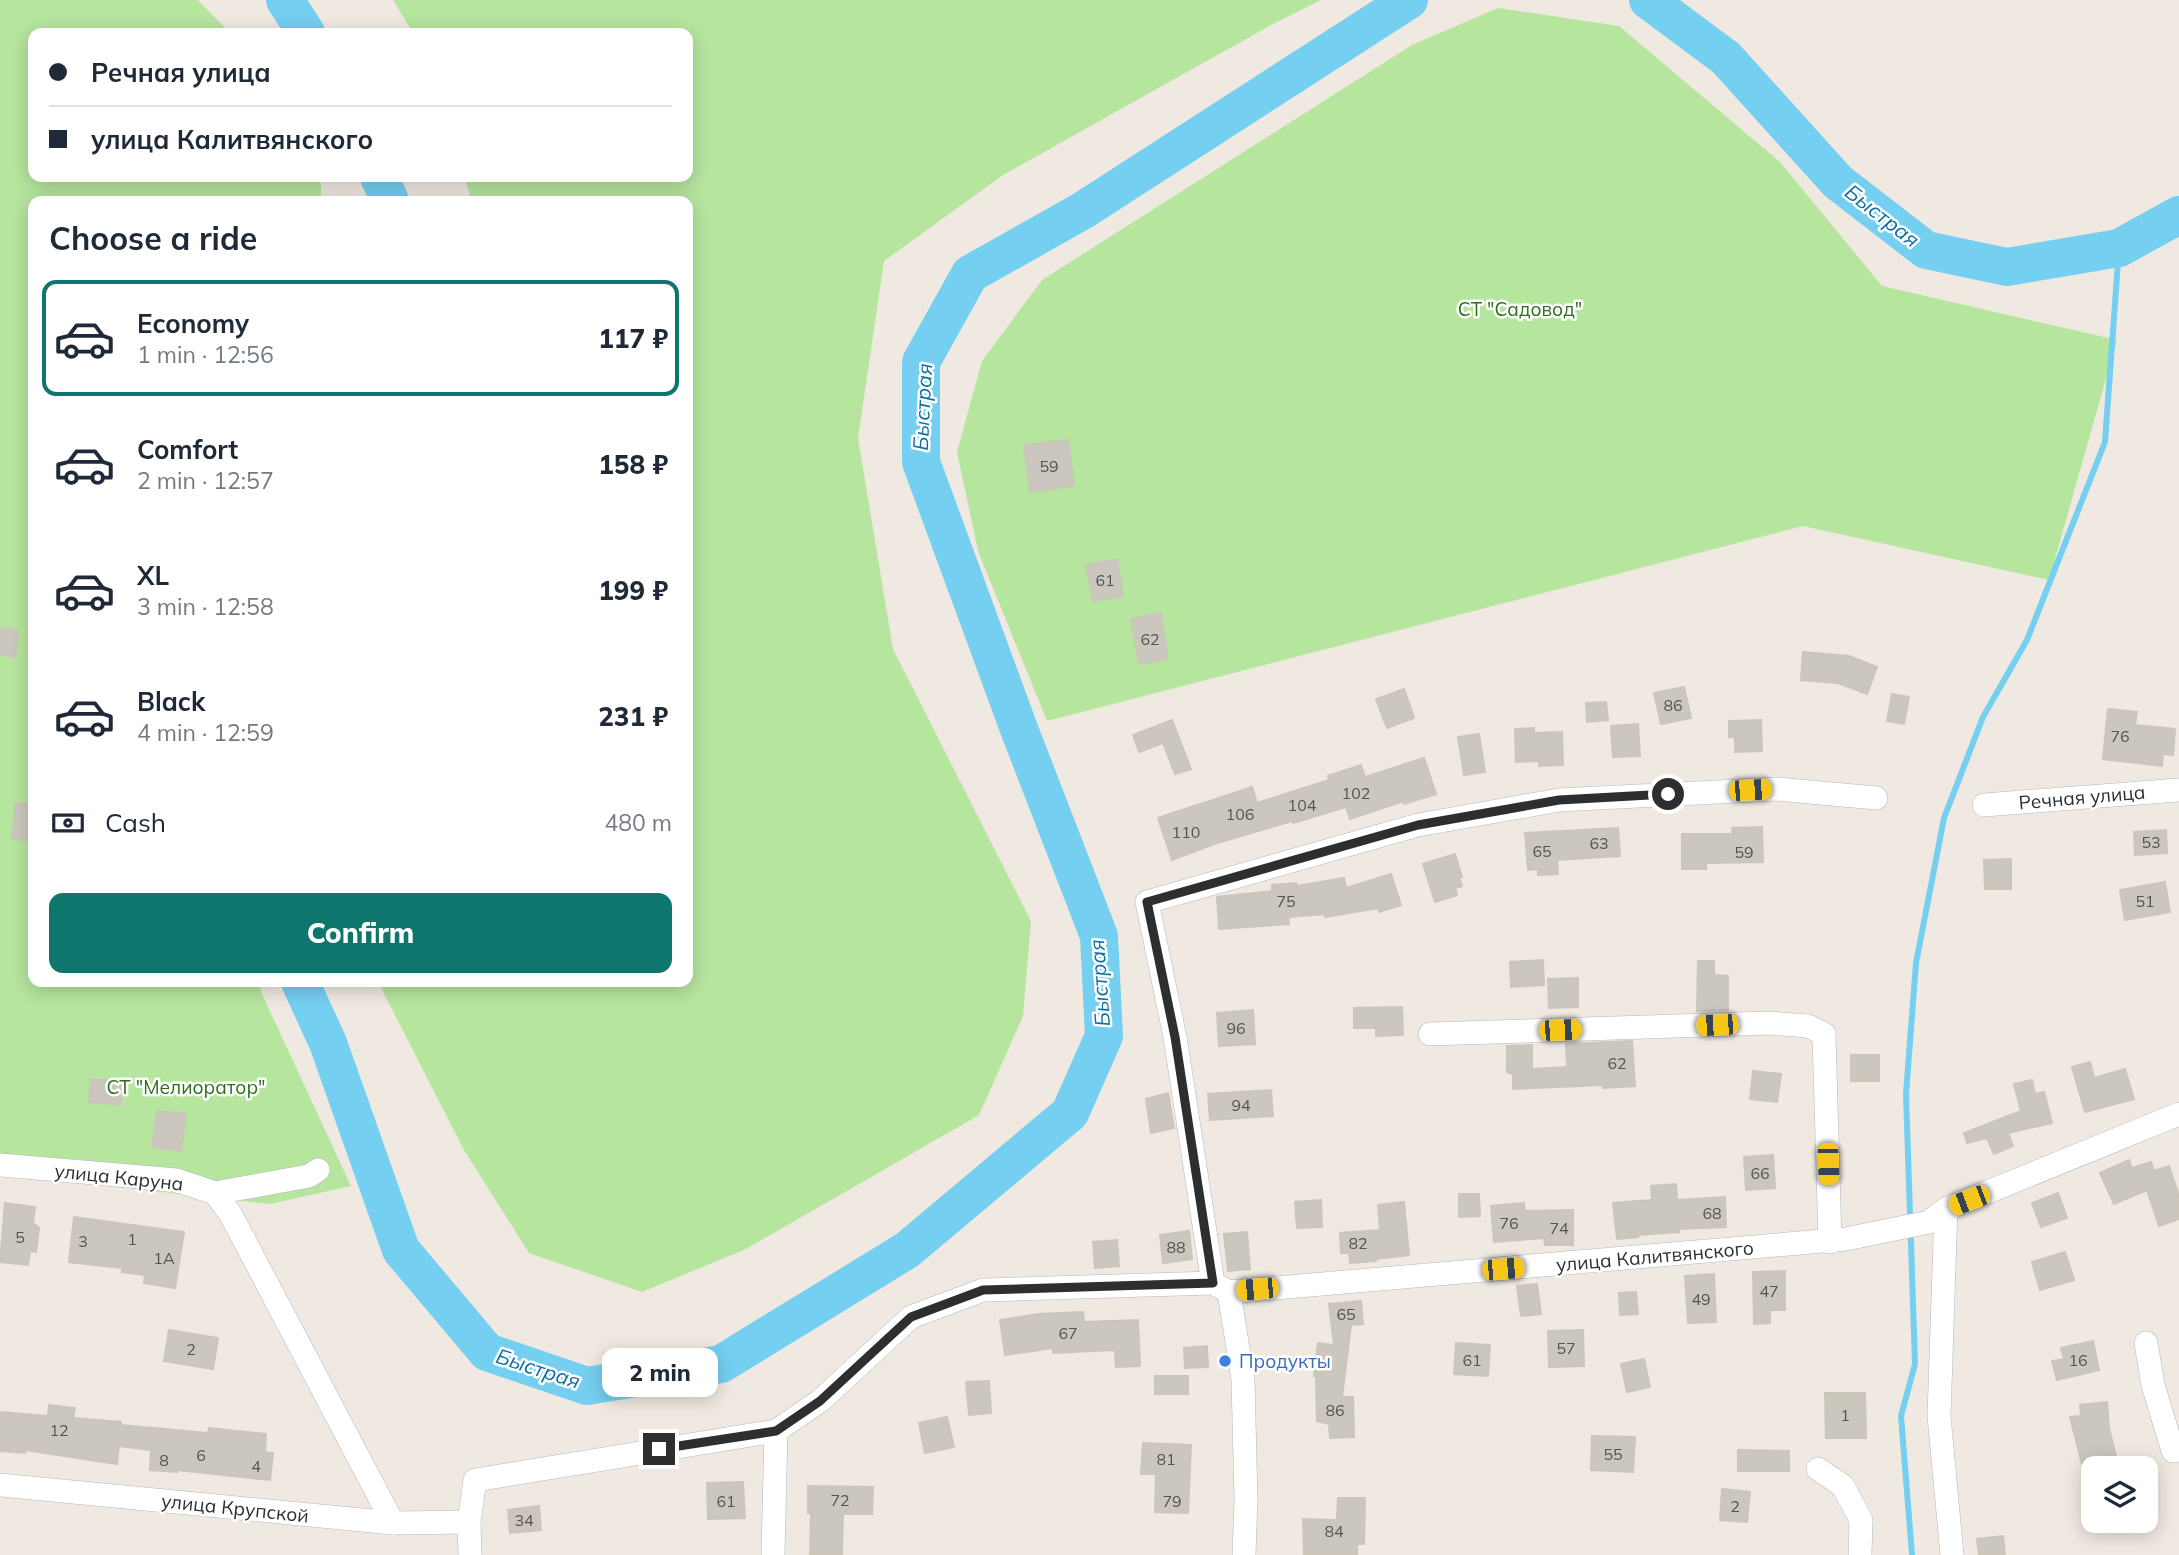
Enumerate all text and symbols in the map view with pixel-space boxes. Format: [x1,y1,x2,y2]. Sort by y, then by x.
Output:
text: Речная улица [91,56,271,89]
text: улица Калитвянского [91,123,373,156]
water label: Быстрая [1840,178,1925,252]
text: Choose a ride [49,218,257,258]
park label: СТ "Садовод" [1458,297,1582,321]
icon: car [53,307,116,370]
text: Economy [137,307,249,340]
text: 117 ₽ [598,322,668,355]
text: 1 min · 12:56 [137,340,274,369]
water label: Быстрая [907,363,937,451]
icon: car [53,433,116,496]
text: Comfort [137,433,238,466]
text: 158 ₽ [598,448,668,481]
house number: 59 [1039,456,1059,476]
text: 2 min · 12:57 [137,466,274,495]
icon: car [53,559,116,622]
text: XL [137,559,169,592]
house number: 61 [1095,570,1115,590]
text: 199 ₽ [598,574,668,607]
text: 3 min · 12:58 [137,592,274,621]
house number: 62 [1140,629,1160,649]
icon: car [53,685,116,748]
text: Black [137,685,205,718]
house number: 86 [1663,695,1683,715]
text: 231 ₽ [598,700,668,733]
text: 4 min · 12:59 [137,718,274,747]
house number: 76 [2110,726,2130,746]
route start [1652,778,1684,810]
car [1729,778,1772,802]
street label: Речная улица [2018,780,2146,814]
house number: 102 [1342,783,1370,803]
house number: 104 [1288,795,1317,815]
icon: cash [49,804,87,842]
house number: 106 [1226,804,1254,824]
text: Cash [105,806,166,839]
text: 480 m [604,808,672,837]
house number: 110 [1172,822,1200,842]
house number: 53 [2141,832,2161,852]
house number: 63 [1589,833,1609,853]
house number: 65 [1532,841,1552,861]
house number: 59 [1734,842,1754,862]
house number: 75 [1276,891,1296,911]
house number: 51 [2135,891,2155,911]
button: Confirm [49,893,672,973]
water label: Быстрая [1083,939,1115,1027]
car [1696,1014,1739,1036]
house number: 96 [1226,1018,1246,1038]
car [1539,1019,1582,1041]
house number: 62 [1607,1053,1627,1073]
park label: СТ "Мелиоратор" [107,1075,265,1099]
house number: 94 [1231,1095,1251,1115]
car [1817,1143,1840,1185]
street label: улица Каруна [54,1158,184,1196]
house number: 66 [1750,1163,1770,1183]
car [1946,1183,1993,1217]
house number: 68 [1702,1203,1722,1223]
house number: 76 [1499,1213,1519,1233]
house number: 74 [1549,1218,1569,1238]
house number: 5 [15,1227,25,1247]
house number: 1 [127,1229,137,1249]
house number: 3 [78,1231,88,1251]
house number: 82 [1348,1233,1368,1253]
street label: улица Калитвянского [1555,1235,1755,1277]
house number: 88 [1166,1237,1186,1257]
house number: 1А [153,1248,175,1268]
car [1482,1257,1525,1281]
car [1236,1277,1279,1301]
house number: 47 [1759,1281,1779,1301]
house number: 49 [1691,1289,1711,1309]
house number: 65 [1336,1304,1356,1324]
house number: 67 [1058,1323,1078,1343]
house number: 57 [1556,1338,1576,1358]
house number: 2 [186,1339,196,1359]
water label: Быстрая [493,1342,584,1394]
callout: 2 min [601,1348,717,1396]
place label: Продукты [1239,1349,1331,1373]
house number: 61 [1462,1350,1482,1370]
house number: 16 [2068,1350,2088,1370]
marker: Продукты [1217,1353,1233,1369]
text: 2 min [629,1358,691,1387]
house number: 86 [1325,1400,1345,1420]
house number: 1 [1840,1405,1850,1425]
house number: 12 [49,1420,69,1440]
route end [643,1433,675,1465]
house number: 55 [1603,1444,1623,1464]
house number: 6 [196,1445,206,1465]
house number: 81 [1156,1449,1176,1469]
house number: 8 [159,1450,169,1470]
house number: 4 [251,1456,261,1476]
map controls [2081,1456,2158,1533]
button: layers [2081,1456,2158,1533]
street label: улица Крупской [160,1488,310,1528]
house number: 72 [830,1490,850,1510]
house number: 61 [716,1491,736,1511]
house number: 79 [1162,1491,1182,1511]
house number: 2 [1730,1496,1740,1516]
house number: 34 [514,1510,534,1530]
house number: 84 [1324,1521,1344,1541]

